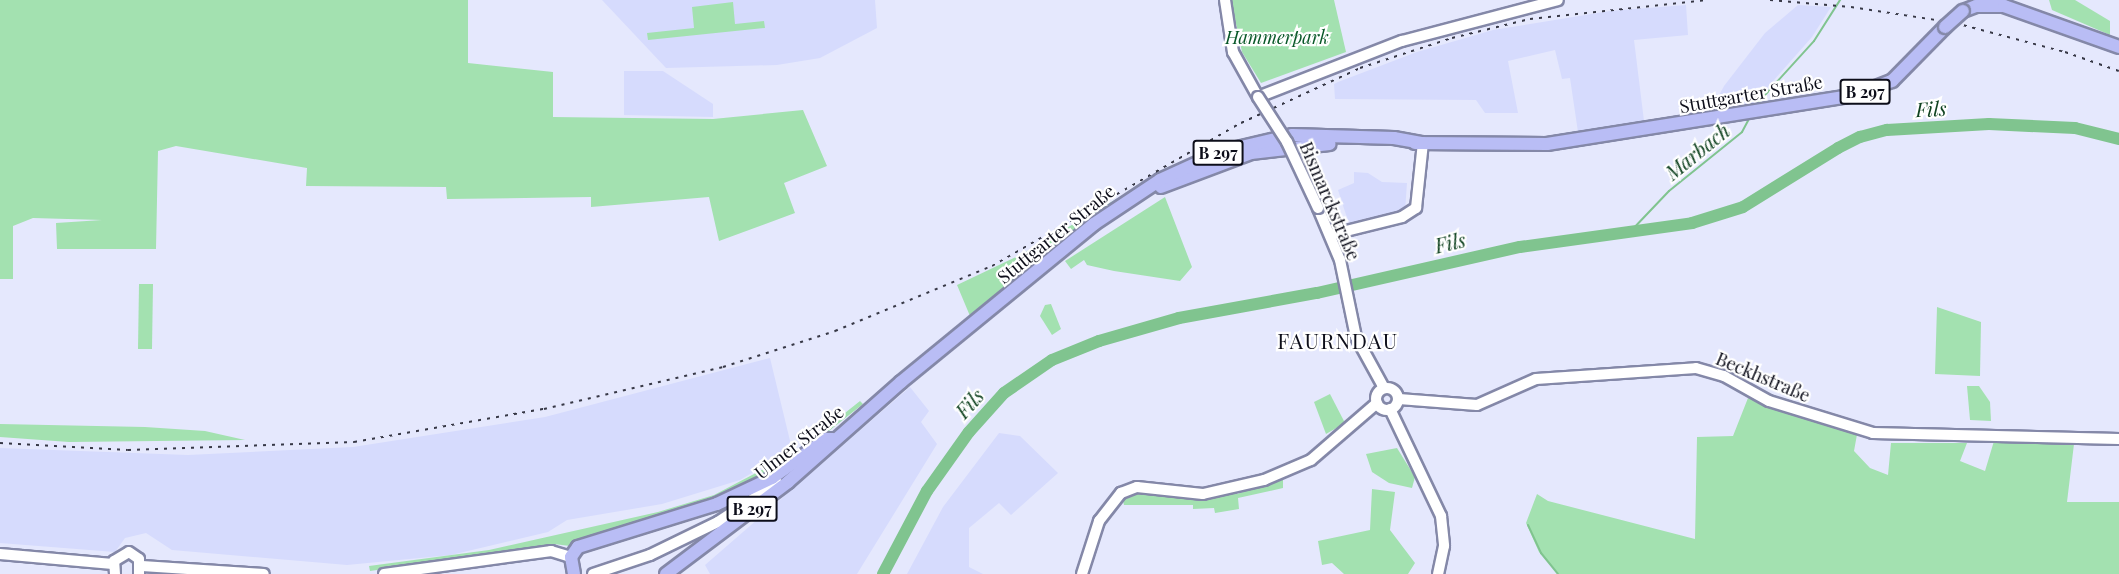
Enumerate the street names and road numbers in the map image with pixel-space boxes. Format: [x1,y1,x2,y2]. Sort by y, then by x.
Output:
street label: Stuttgarter Straße [1678,71,1824,117]
road number: B 297 [1840,79,1890,105]
street label: Bismarckstraße [1295,138,1365,264]
road number: B 297 [1192,140,1244,166]
street label: Stuttgarter Straße [993,180,1119,288]
street label: Beckhstraße [1713,348,1813,406]
street label: Ulmer Straße [750,400,848,484]
road number: B 297 [726,496,777,522]

